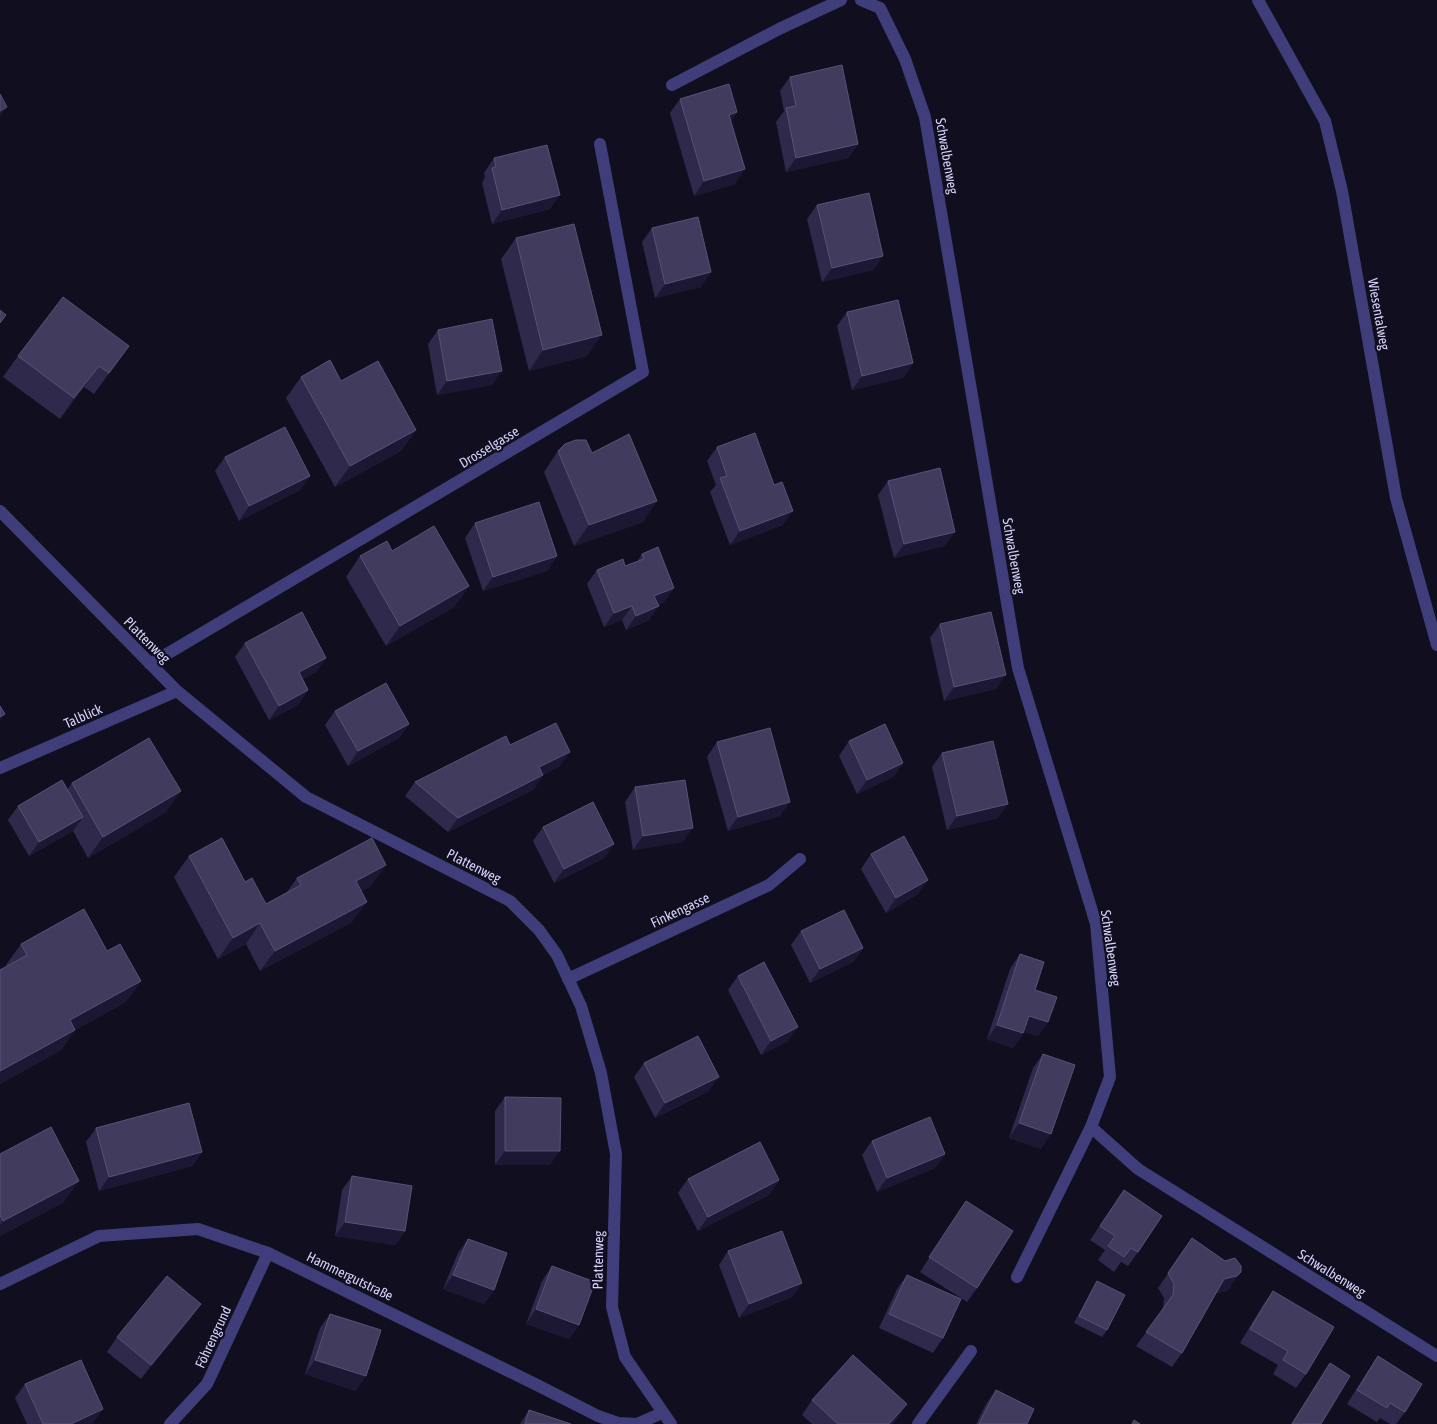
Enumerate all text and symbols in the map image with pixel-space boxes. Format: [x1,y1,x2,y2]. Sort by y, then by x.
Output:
street label: Schwalbenweg [932,117,962,195]
street label: Wiesentalweg [1365,277,1393,351]
street label: Drosselgasse [456,423,522,471]
street label: Schwalbenweg [999,517,1029,595]
street label: Plattenweg [121,614,173,666]
street label: Talblick [61,700,105,732]
street label: Plattenweg [444,846,504,886]
street label: Finkengasse [648,889,712,931]
street label: Schwalbenweg [1098,909,1124,987]
street label: Plattenweg [589,1230,607,1290]
street label: Schwalbenweg [1295,1246,1369,1300]
street label: Hammergutstraße [304,1248,396,1304]
street label: Föhrengrund [192,1304,234,1370]

